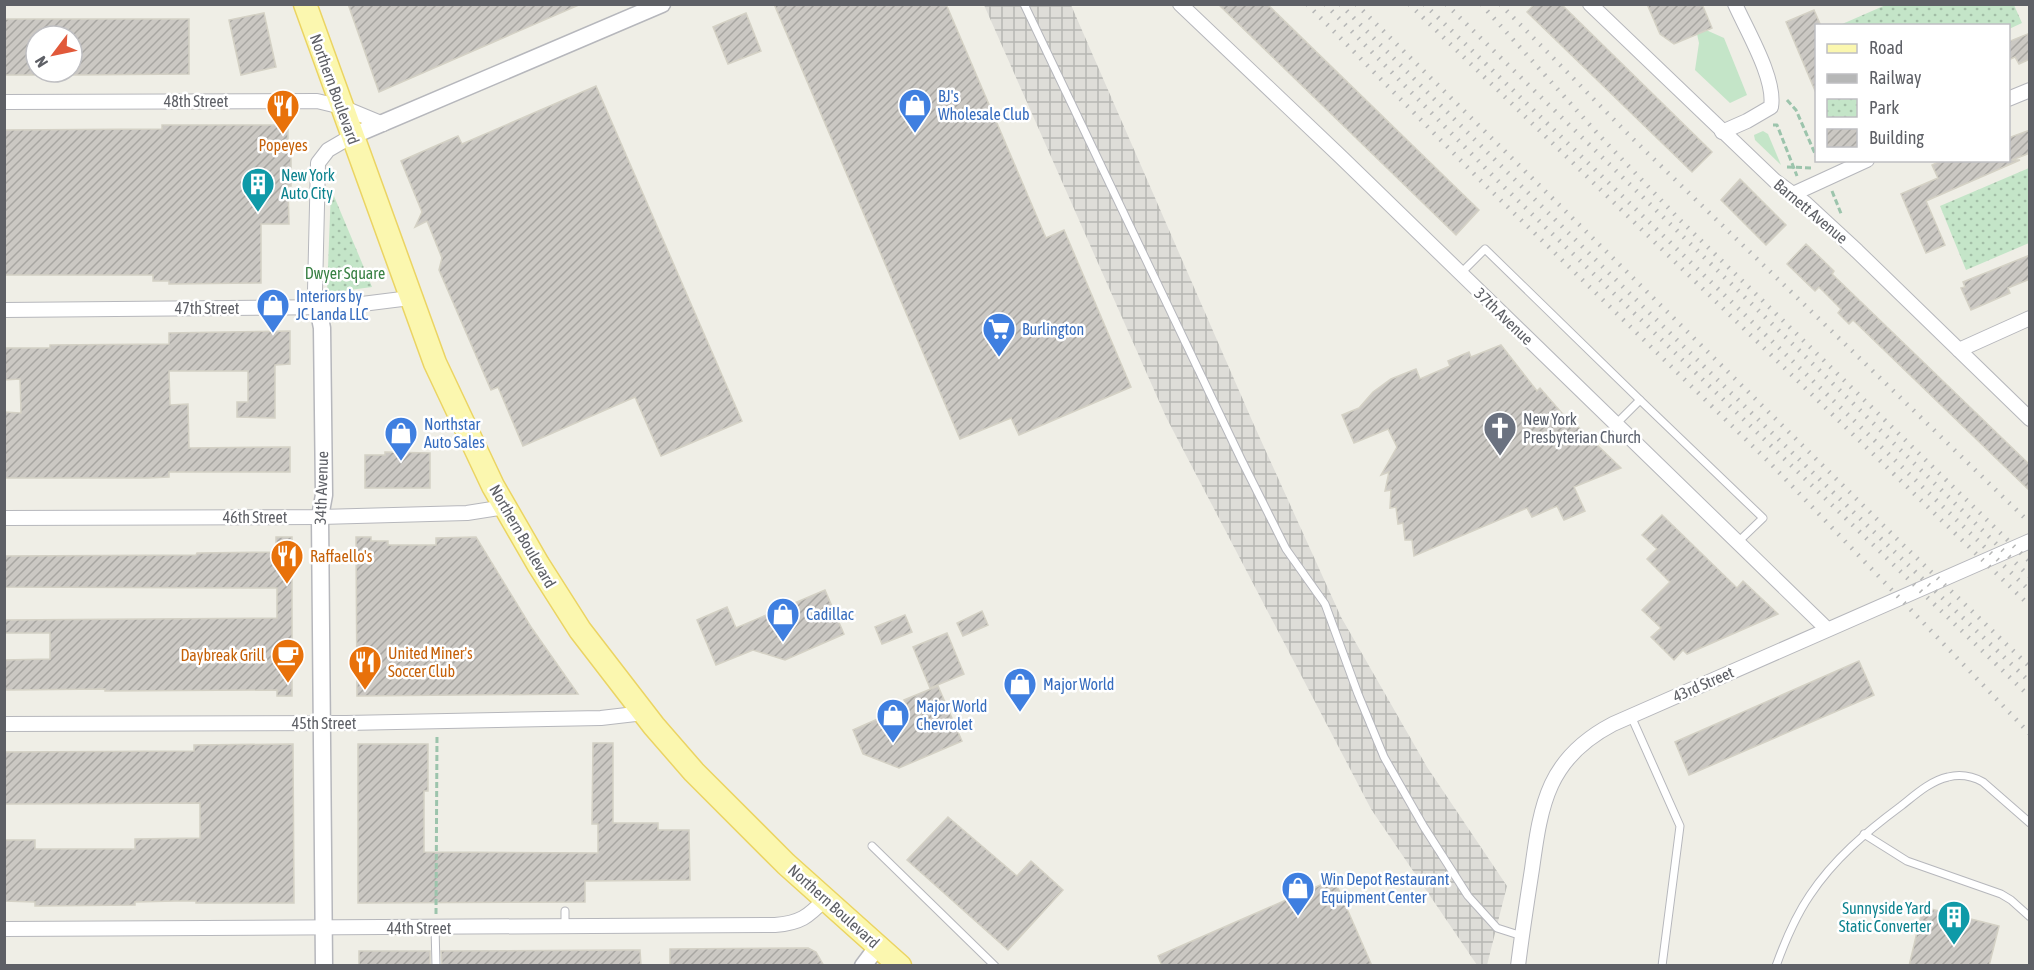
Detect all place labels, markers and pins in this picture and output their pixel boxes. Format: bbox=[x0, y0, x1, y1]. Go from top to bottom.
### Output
shop icon: BJ's Wholesale Club bbox=[897, 87, 933, 134]
place label: BJ's Wholesale Club bbox=[938, 87, 1030, 123]
restaurant icon: Popeyes bbox=[265, 88, 301, 135]
place label: Popeyes bbox=[258, 136, 308, 155]
building icon: New York Auto City bbox=[240, 166, 276, 213]
place label: New York Auto City bbox=[281, 166, 335, 203]
shop icon: Interiors by JC Landa LLC bbox=[255, 287, 291, 334]
place label: Interiors by JC Landa LLC bbox=[296, 287, 368, 323]
supermarket icon: Burlington bbox=[981, 311, 1017, 358]
place label: Burlington bbox=[1022, 320, 1084, 339]
church icon: New York Presbyterian Church bbox=[1482, 410, 1518, 457]
place label: New York Presbyterian Church bbox=[1523, 410, 1641, 447]
shop icon: Northstar Auto Sales bbox=[383, 415, 419, 462]
place label: Northstar Auto Sales bbox=[424, 415, 485, 451]
restaurant icon: Raffaello's bbox=[269, 538, 305, 585]
place label: Raffaello's bbox=[310, 547, 373, 565]
shop icon: Cadillac bbox=[765, 596, 801, 643]
place label: Cadillac bbox=[806, 605, 854, 623]
cafe icon: Daybreak Grill bbox=[270, 637, 306, 684]
restaurant icon: United Miner's Soccer Club bbox=[347, 644, 383, 691]
place label: United Miner's Soccer Club bbox=[388, 644, 473, 680]
place label: Daybreak Grill bbox=[180, 646, 266, 665]
shop icon: Major World bbox=[1002, 666, 1038, 713]
place label: Major World bbox=[1043, 675, 1114, 694]
shop icon: Major World Chevrolet bbox=[875, 697, 911, 744]
place label: Major World Chevrolet bbox=[916, 697, 987, 733]
shop icon: Win Depot Restaurant Equipment Center bbox=[1280, 870, 1316, 917]
place label: Win Depot Restaurant Equipment Center bbox=[1321, 870, 1450, 907]
place label: Sunnyside Yard Static Converter bbox=[1839, 899, 1931, 935]
building icon: Sunnyside Yard Static Converter bbox=[1936, 899, 1972, 946]

